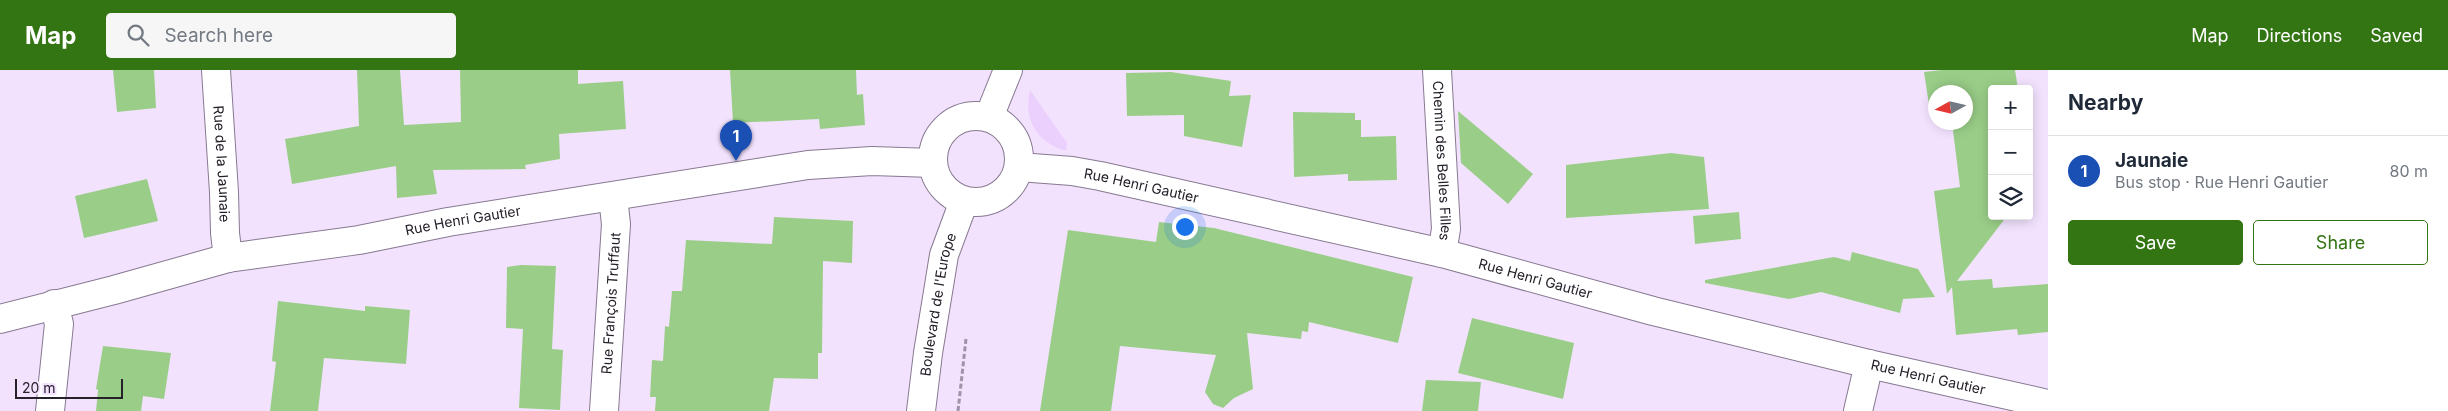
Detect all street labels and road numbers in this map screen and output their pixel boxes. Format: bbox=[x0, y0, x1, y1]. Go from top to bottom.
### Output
street label: Chemin des Belles Filles bbox=[1430, 80, 1455, 242]
street label: Rue de la Jaunaie bbox=[210, 105, 234, 223]
street label: Rue Henri Gautier bbox=[1083, 164, 1200, 206]
street label: Rue Henri Gautier bbox=[403, 202, 522, 238]
street label: Boulevard de l'Europe bbox=[916, 230, 960, 377]
street label: Rue François Truffaut bbox=[597, 231, 623, 375]
street label: Rue Henri Gautier bbox=[1477, 254, 1594, 302]
street label: Rue Henri Gautier bbox=[1869, 356, 1987, 398]

